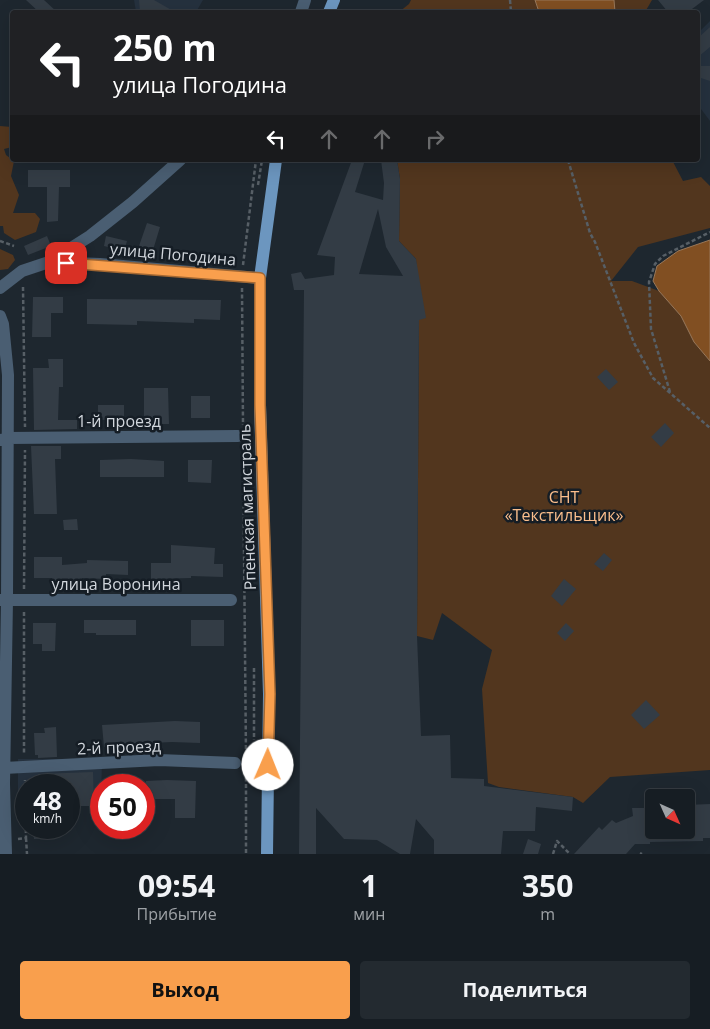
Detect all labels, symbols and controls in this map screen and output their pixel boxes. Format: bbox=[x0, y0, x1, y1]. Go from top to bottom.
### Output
text: 250 m bbox=[113, 24, 217, 71]
icon: left bbox=[30, 30, 95, 95]
text: улица Погодина bbox=[113, 69, 287, 99]
icon: left bbox=[262, 125, 290, 153]
icon: ahead bbox=[315, 125, 343, 153]
icon: ahead bbox=[368, 125, 396, 153]
icon: right bbox=[421, 125, 449, 153]
street label: улица Погодина bbox=[109, 238, 237, 270]
pin bbox=[45, 242, 87, 284]
icon: arrive bbox=[52, 249, 80, 277]
street label: 1-й проезд bbox=[77, 410, 161, 432]
street label: Рпенская магистраль bbox=[233, 423, 261, 591]
park label: СНТ «Текстильщик» bbox=[505, 486, 623, 526]
street label: улица Воронина bbox=[51, 573, 181, 595]
street label: 2-й проезд bbox=[77, 735, 161, 759]
position arrow bbox=[241, 738, 293, 790]
speed limit sign: 50 bbox=[90, 774, 155, 839]
text: 48 bbox=[33, 783, 62, 817]
north arrow bbox=[645, 789, 695, 839]
map controls bbox=[645, 789, 695, 839]
text: km/h bbox=[33, 810, 62, 827]
text: 09:54 bbox=[138, 865, 215, 906]
text: 1 bbox=[361, 865, 378, 906]
text: 350 bbox=[522, 865, 573, 906]
text: Прибытие bbox=[137, 903, 217, 925]
text: мин bbox=[353, 903, 385, 925]
text: m bbox=[540, 903, 555, 925]
button: Выход bbox=[20, 961, 350, 1019]
button: Поделиться bbox=[360, 961, 690, 1019]

